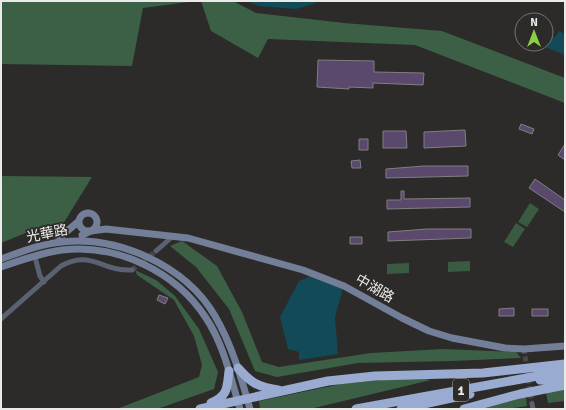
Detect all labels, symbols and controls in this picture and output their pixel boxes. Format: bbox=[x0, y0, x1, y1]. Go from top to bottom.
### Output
north arrow bbox=[514, 12, 554, 52]
text: N bbox=[530, 16, 538, 29]
street label: 光華路 bbox=[25, 221, 69, 246]
street label: 中湖路 bbox=[352, 271, 397, 306]
road number: 1 bbox=[453, 379, 469, 401]

